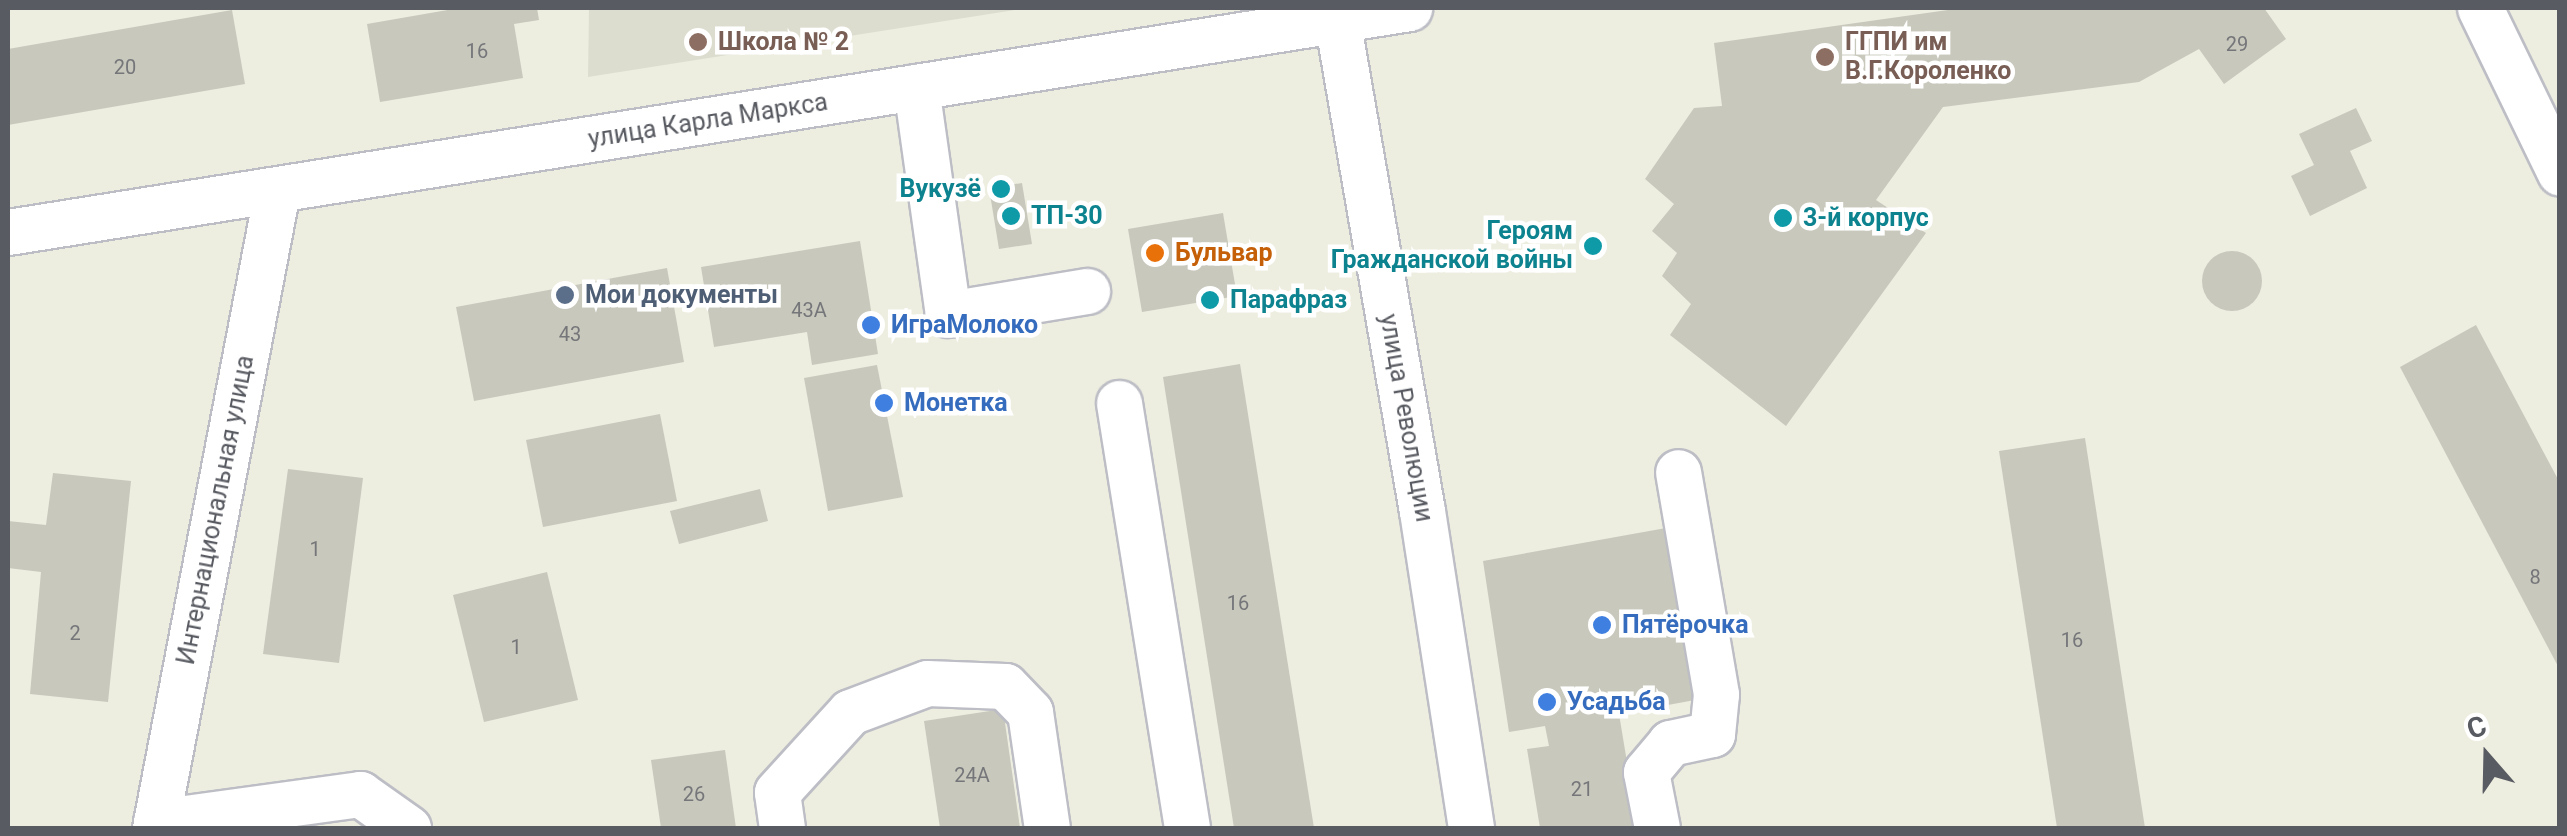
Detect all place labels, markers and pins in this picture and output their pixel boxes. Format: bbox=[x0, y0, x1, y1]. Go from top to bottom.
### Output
place label: Школа № 2 bbox=[718, 27, 849, 57]
place label: ГГПИ им В.Г.Короленко bbox=[1845, 28, 2011, 87]
marker: Школа № 2 bbox=[687, 31, 709, 53]
marker: ГГПИ им В.Г.Короленко bbox=[1814, 46, 1836, 68]
place label: Вукузё bbox=[899, 174, 981, 204]
marker: Вукузё bbox=[990, 178, 1012, 200]
place label: ТП-30 bbox=[1031, 201, 1103, 231]
place label: 3-й корпус bbox=[1803, 203, 1929, 233]
marker: ТП-30 bbox=[1000, 205, 1022, 227]
marker: 3-й корпус bbox=[1772, 207, 1794, 229]
place label: Героям Гражданской войны bbox=[1331, 217, 1573, 276]
marker: Героям Гражданской войны bbox=[1582, 235, 1604, 257]
place label: Бульвар bbox=[1175, 238, 1272, 268]
marker: Бульвар bbox=[1144, 242, 1166, 264]
place label: Мои документы bbox=[585, 280, 778, 310]
marker: Мои документы bbox=[554, 284, 576, 306]
place label: Парафраз bbox=[1230, 285, 1347, 315]
marker: Парафраз bbox=[1199, 289, 1221, 311]
place label: ИграМолоко bbox=[891, 310, 1038, 340]
marker: ИграМолоко bbox=[860, 314, 882, 336]
place label: Монетка bbox=[904, 388, 1008, 418]
marker: Монетка bbox=[873, 392, 895, 414]
place label: Пятёрочка bbox=[1622, 610, 1749, 640]
marker: Пятёрочка bbox=[1591, 614, 1613, 636]
place label: Усадьба bbox=[1567, 687, 1666, 717]
marker: Усадьба bbox=[1536, 691, 1558, 713]

